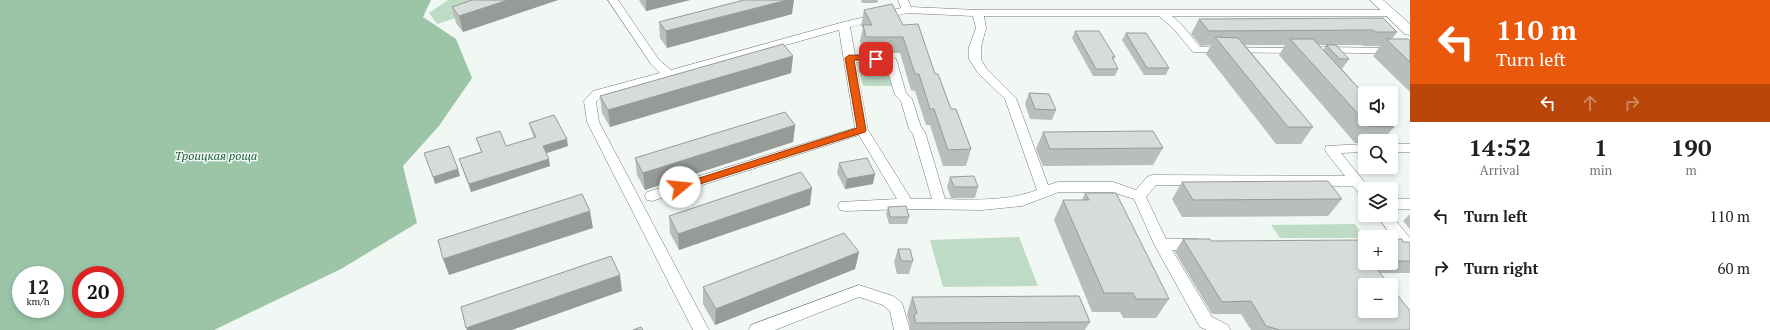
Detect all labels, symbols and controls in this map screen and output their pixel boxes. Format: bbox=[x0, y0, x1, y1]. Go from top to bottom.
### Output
text: 110 m bbox=[1496, 11, 1577, 48]
icon: left bbox=[1430, 16, 1482, 68]
pin bbox=[859, 42, 893, 76]
text: Turn left bbox=[1496, 47, 1566, 71]
icon: arrive bbox=[865, 48, 887, 70]
map controls bbox=[1358, 86, 1398, 318]
button: sound bbox=[1358, 86, 1398, 126]
icon: left bbox=[1537, 92, 1559, 114]
icon: ahead bbox=[1579, 92, 1601, 114]
icon: right bbox=[1621, 92, 1643, 114]
text: 14:52 bbox=[1468, 131, 1531, 163]
text: 1 bbox=[1594, 131, 1608, 163]
text: 190 bbox=[1671, 131, 1711, 163]
button: search bbox=[1358, 134, 1398, 174]
park label: Троицкая роща bbox=[175, 148, 257, 163]
text: Arrival bbox=[1480, 161, 1520, 179]
text: min bbox=[1589, 161, 1612, 179]
text: m bbox=[1686, 161, 1697, 179]
position arrow bbox=[659, 166, 701, 208]
button: layers bbox=[1358, 182, 1398, 222]
icon: left bbox=[1430, 205, 1452, 227]
text: Turn left bbox=[1464, 206, 1528, 226]
text: 110 m bbox=[1709, 206, 1750, 226]
button: + bbox=[1358, 230, 1398, 270]
icon: right bbox=[1430, 257, 1452, 279]
text: Turn right bbox=[1464, 258, 1539, 278]
text: 60 m bbox=[1717, 258, 1750, 278]
speed limit sign: 20 bbox=[72, 266, 124, 318]
text: 12 bbox=[27, 273, 49, 300]
button: − bbox=[1358, 278, 1398, 318]
text: km/h bbox=[26, 295, 50, 308]

